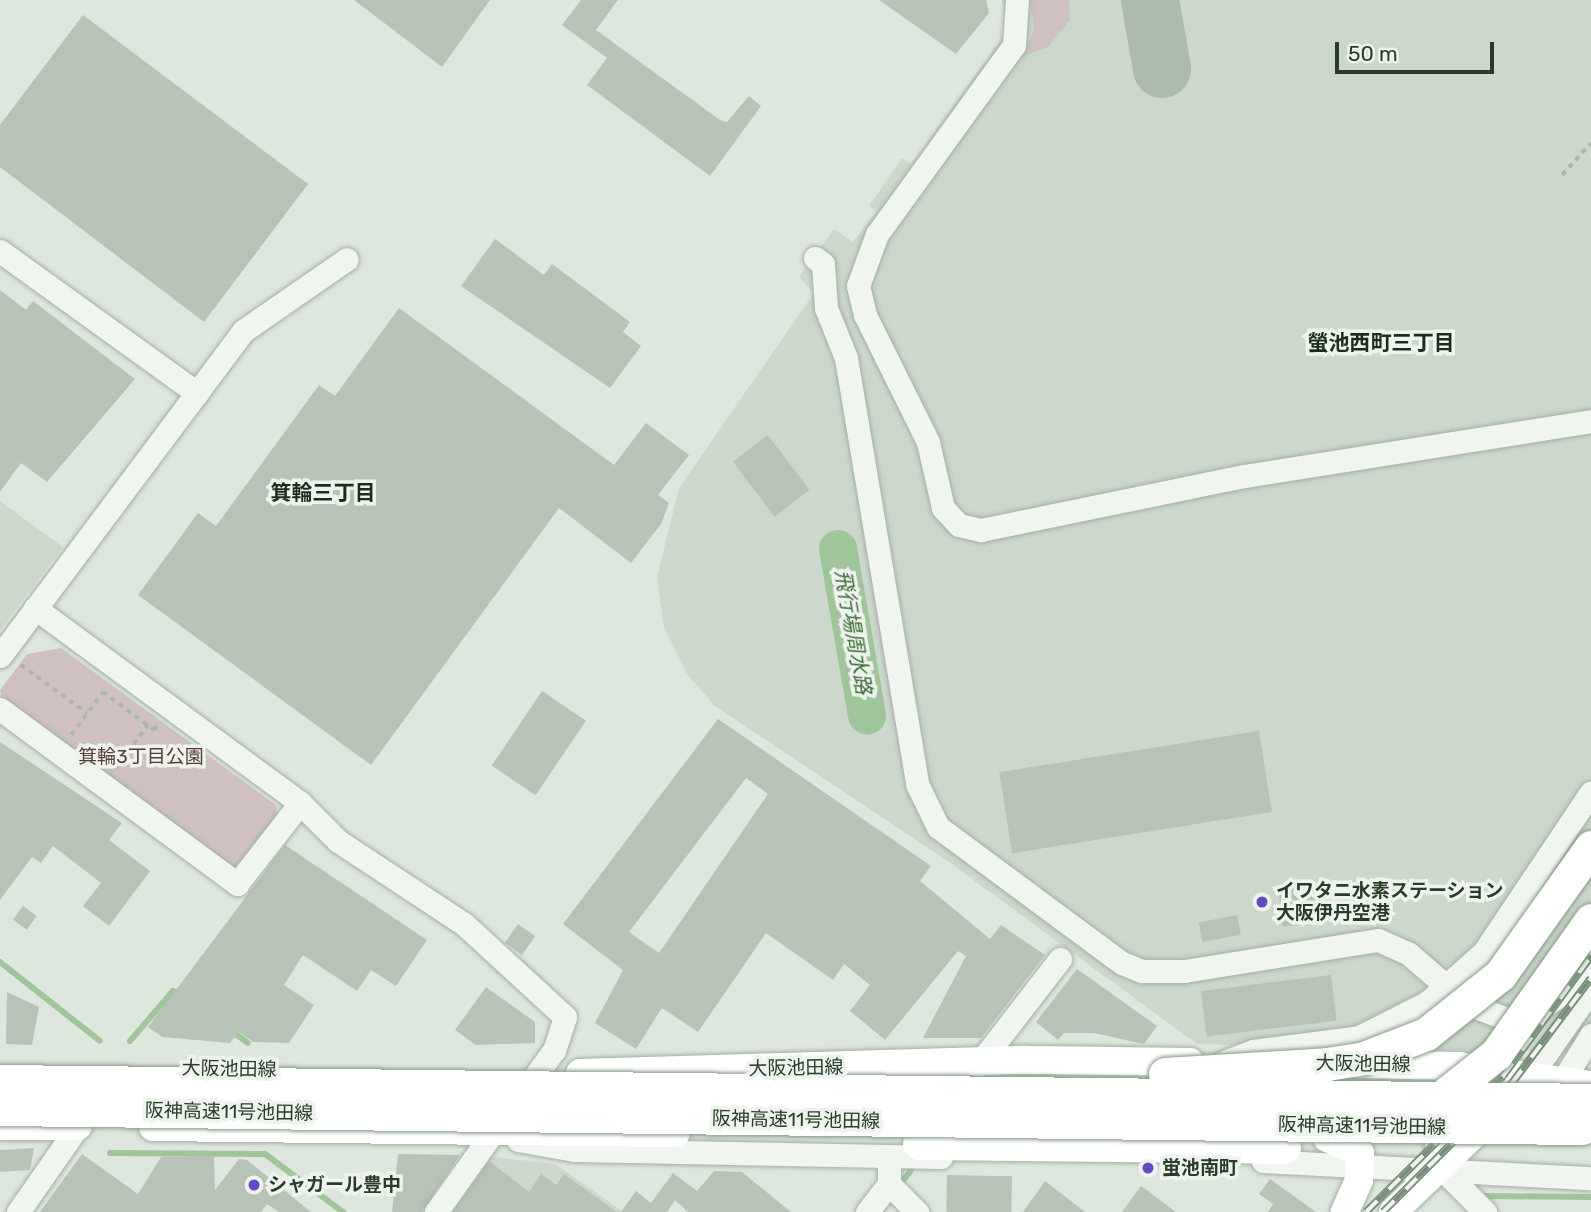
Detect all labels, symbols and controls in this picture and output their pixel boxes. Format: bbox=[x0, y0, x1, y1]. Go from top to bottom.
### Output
scale bar bbox=[1339, 28, 1498, 72]
text: 50 m bbox=[1348, 41, 1398, 66]
district label: 螢池西町三丁目 bbox=[1308, 330, 1454, 356]
district label: 箕輪三丁目 bbox=[271, 480, 375, 506]
water label: 飛行場周水路 bbox=[830, 568, 876, 696]
park label: 箕輪3丁目公園 bbox=[78, 746, 204, 768]
place label: イワタニ水素ステーション 大阪伊丹空港 bbox=[1276, 880, 1504, 924]
marker: イワタニ水素ステーション 大阪伊丹空港 bbox=[1254, 894, 1270, 910]
street label: 大阪池田線 bbox=[1315, 1052, 1411, 1076]
street label: 大阪池田線 bbox=[748, 1056, 844, 1080]
street label: 大阪池田線 bbox=[181, 1057, 277, 1081]
street label: 阪神高速11号池田線 bbox=[145, 1099, 313, 1125]
street label: 阪神高速11号池田線 bbox=[712, 1107, 880, 1133]
street label: 阪神高速11号池田線 bbox=[1278, 1113, 1446, 1139]
place label: 蛍池南町 bbox=[1162, 1157, 1238, 1179]
marker: 蛍池南町 bbox=[1140, 1160, 1156, 1176]
place label: シャガール豊中 bbox=[268, 1174, 401, 1196]
marker: シャガール豊中 bbox=[246, 1177, 262, 1193]

